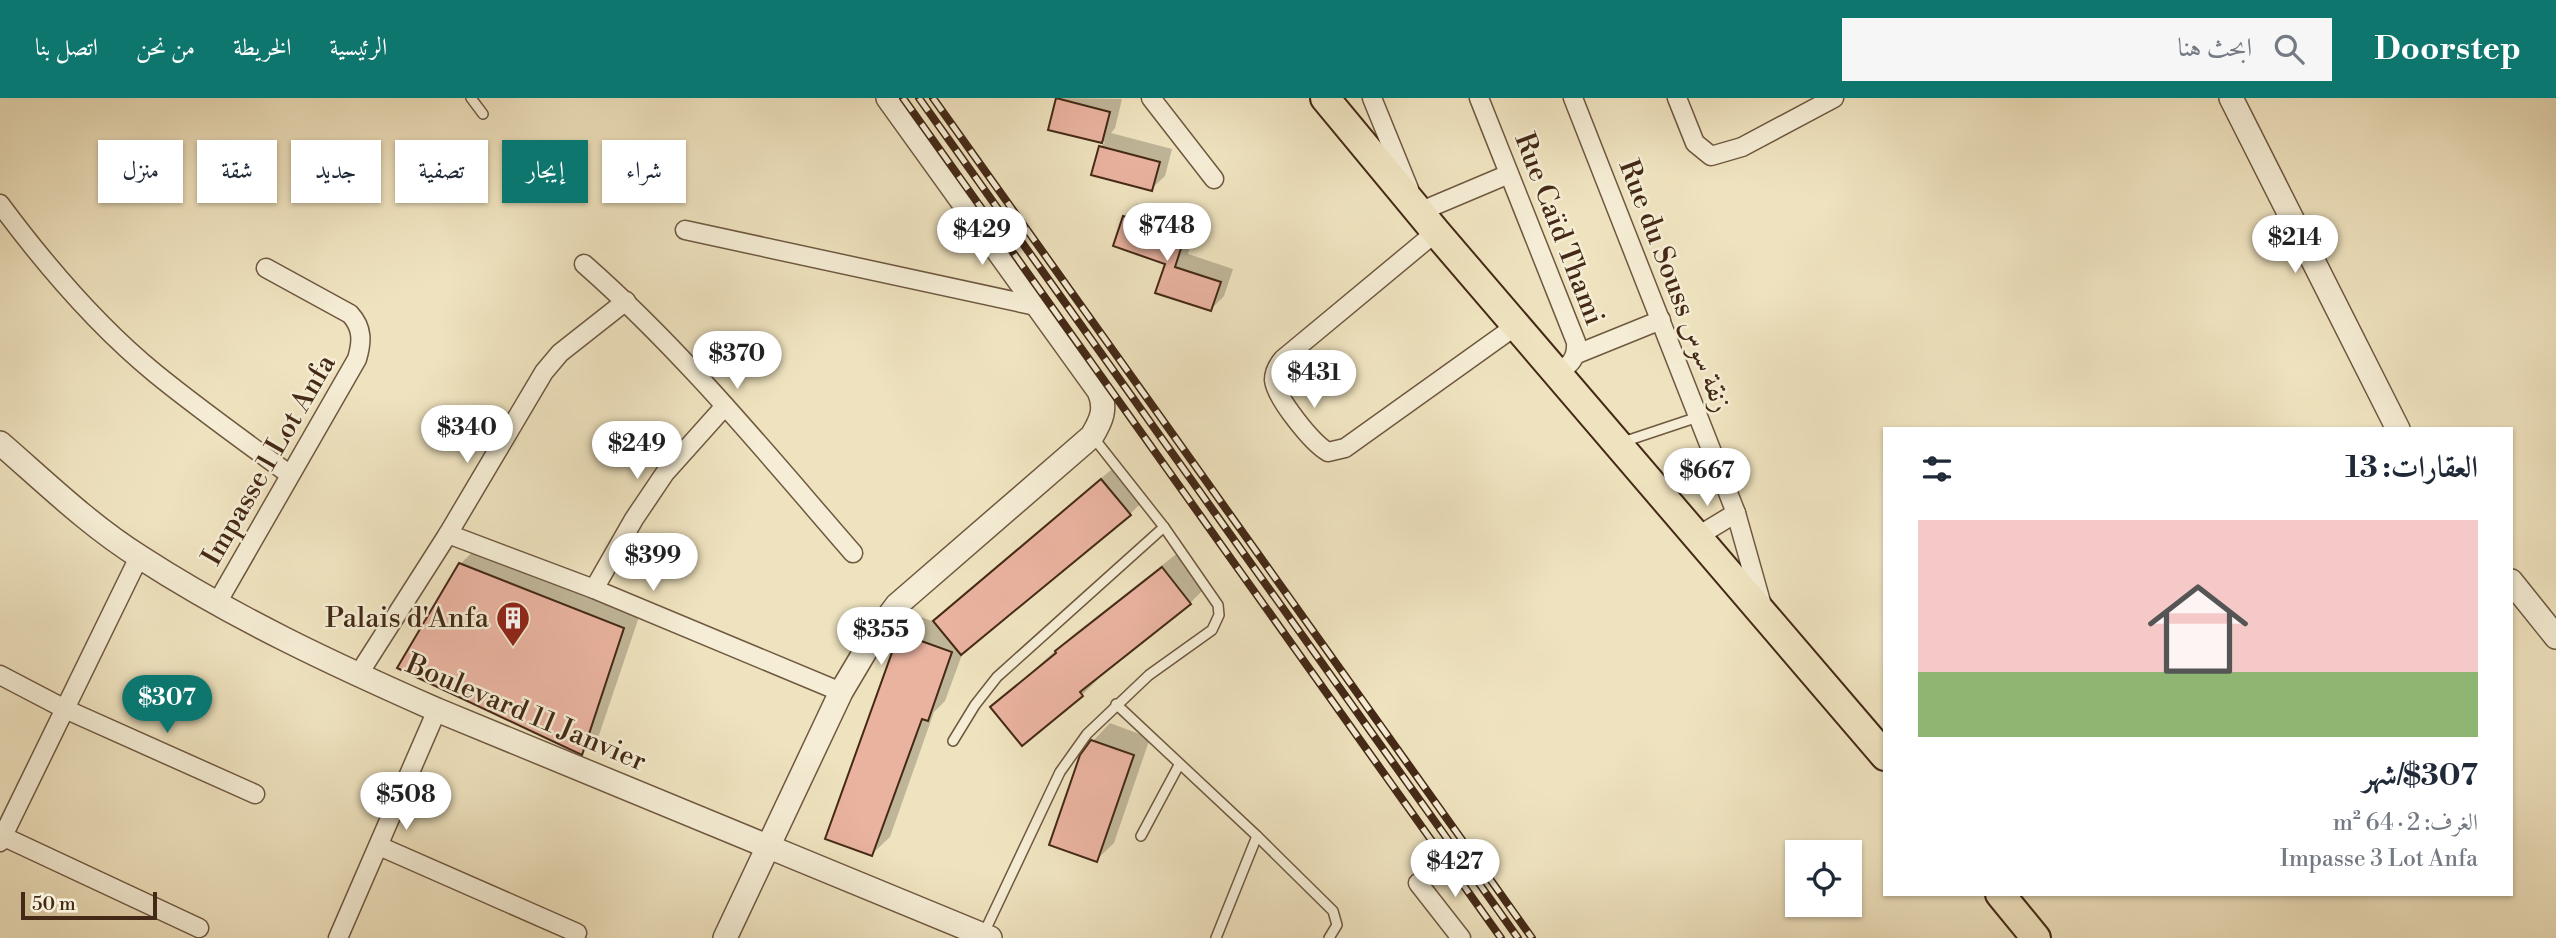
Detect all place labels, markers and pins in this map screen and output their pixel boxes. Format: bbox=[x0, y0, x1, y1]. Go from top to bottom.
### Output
pin: $748 bbox=[1126, 204, 1208, 263]
pin: $429 bbox=[941, 208, 1023, 267]
pin: $214 bbox=[2254, 216, 2336, 275]
pin: $370 bbox=[696, 331, 778, 391]
pin: $431 bbox=[1273, 350, 1355, 410]
pin: $340 bbox=[426, 406, 508, 465]
pin: $249 bbox=[596, 422, 678, 481]
pin: $667 bbox=[1666, 448, 1748, 508]
pin: $399 bbox=[612, 533, 694, 593]
building icon: Palais d'Anfa bbox=[494, 599, 532, 648]
place label: Palais d'Anfa bbox=[325, 601, 490, 636]
pin: $355 bbox=[840, 608, 922, 667]
pin: $307 bbox=[126, 676, 208, 735]
pin: $508 bbox=[365, 772, 447, 832]
pin: $427 bbox=[1414, 840, 1496, 899]

